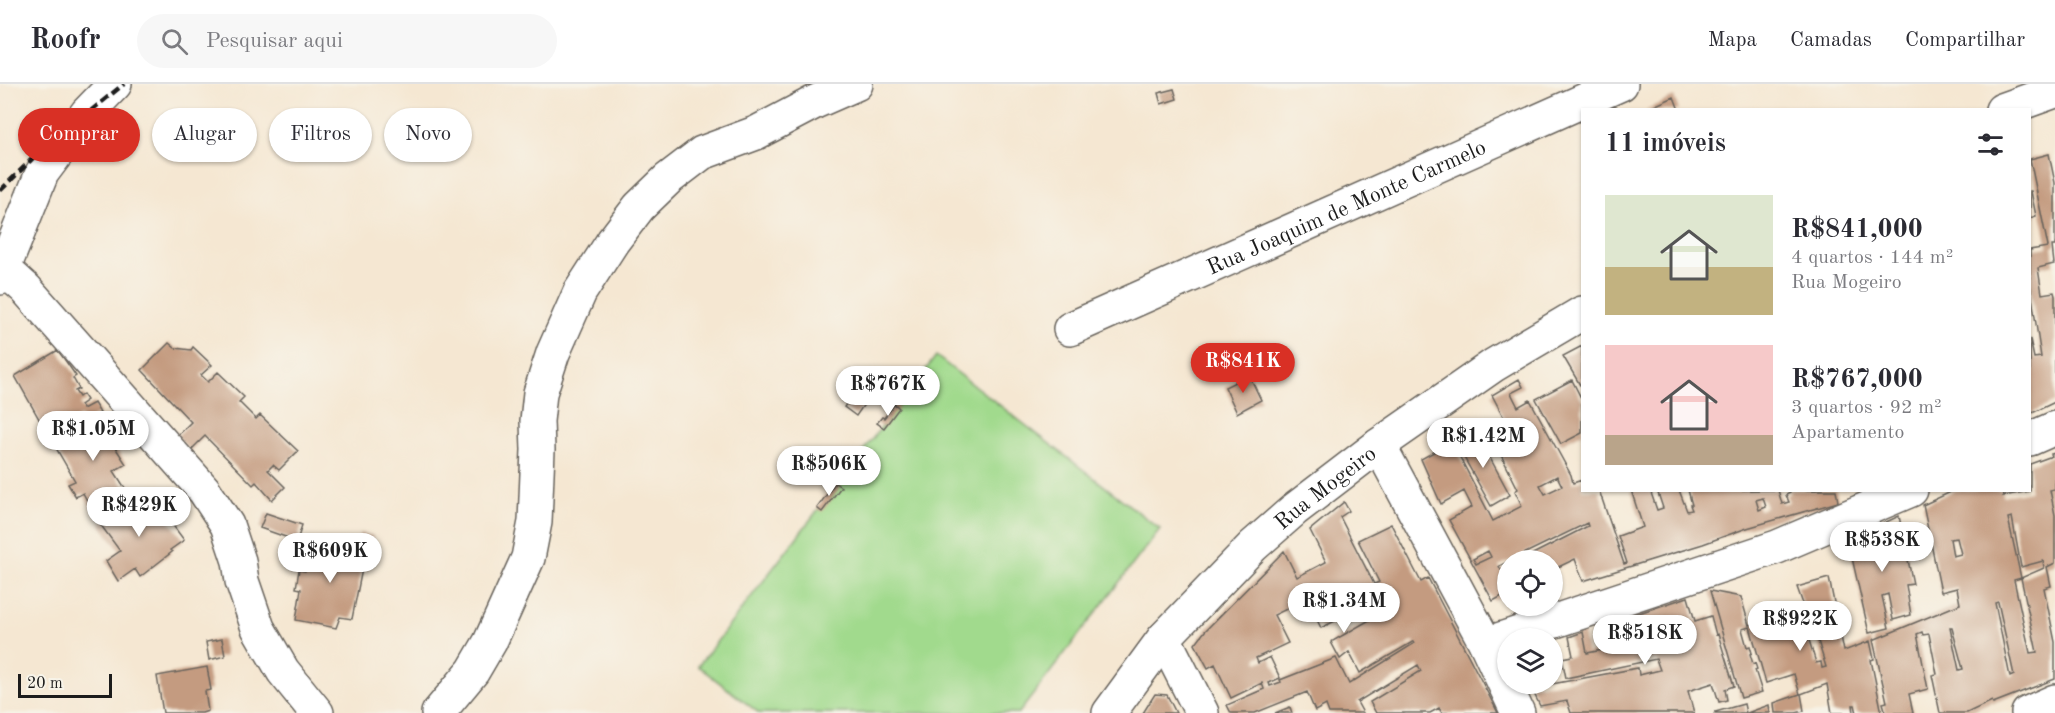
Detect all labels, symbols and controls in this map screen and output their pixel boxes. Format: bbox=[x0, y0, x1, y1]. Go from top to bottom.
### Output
search box bbox=[137, 14, 557, 68]
icon: search bbox=[158, 25, 191, 58]
text: Roofr bbox=[30, 27, 101, 55]
text: Pesquisar aqui bbox=[206, 30, 343, 52]
text: Mapa bbox=[1708, 30, 1757, 51]
text: Camadas bbox=[1790, 30, 1872, 51]
text: Compartilhar bbox=[1905, 30, 2025, 51]
chip: Comprar bbox=[18, 108, 140, 162]
chip: Alugar bbox=[152, 108, 257, 162]
chip: Filtros bbox=[269, 108, 372, 162]
chip: Novo bbox=[384, 108, 472, 162]
icon: filters bbox=[1974, 128, 2007, 161]
text: 11 imóveis bbox=[1605, 131, 1726, 157]
street label: Rua Joaquim de Monte Carmelo bbox=[1204, 137, 1490, 280]
text: R$841,000 bbox=[1791, 217, 1923, 243]
icon: home bbox=[1653, 219, 1725, 291]
text: 4 quartos · 144 m² bbox=[1791, 248, 1953, 268]
text: Rua Mogeiro bbox=[1791, 273, 1902, 293]
pin: R$841K bbox=[1194, 343, 1292, 394]
text: R$841K bbox=[1205, 352, 1281, 372]
pin: R$767K bbox=[839, 366, 937, 417]
text: R$767,000 bbox=[1791, 367, 1923, 393]
icon: home bbox=[1653, 369, 1725, 441]
text: R$767K bbox=[850, 375, 926, 395]
text: 3 quartos · 92 m² bbox=[1791, 398, 1942, 418]
pin: R$1.05M bbox=[38, 411, 148, 462]
pin: R$1.42M bbox=[1428, 418, 1538, 469]
text: R$1.05M bbox=[51, 420, 135, 440]
text: Apartamento bbox=[1791, 423, 1904, 443]
text: R$1.42M bbox=[1441, 427, 1525, 447]
street label: Rua Mogeiro bbox=[1271, 443, 1381, 535]
pin: R$506K bbox=[780, 446, 878, 497]
text: R$506K bbox=[791, 455, 867, 475]
pin: R$429K bbox=[90, 487, 188, 538]
text: R$429K bbox=[101, 496, 177, 516]
pin: R$538K bbox=[1833, 522, 1931, 573]
text: R$538K bbox=[1844, 531, 1920, 551]
pin: R$609K bbox=[281, 533, 379, 584]
text: R$609K bbox=[292, 542, 368, 562]
map controls bbox=[1497, 550, 1563, 694]
button: locate bbox=[1497, 550, 1563, 616]
pin: R$1.34M bbox=[1289, 583, 1399, 634]
text: R$1.34M bbox=[1302, 592, 1386, 612]
pin: R$922K bbox=[1751, 601, 1849, 652]
text: R$922K bbox=[1762, 610, 1838, 630]
pin: R$518K bbox=[1596, 615, 1694, 666]
text: R$518K bbox=[1607, 624, 1683, 644]
button: layers bbox=[1497, 628, 1563, 694]
scale bar bbox=[18, 671, 112, 698]
text: 20 m bbox=[27, 676, 63, 692]

